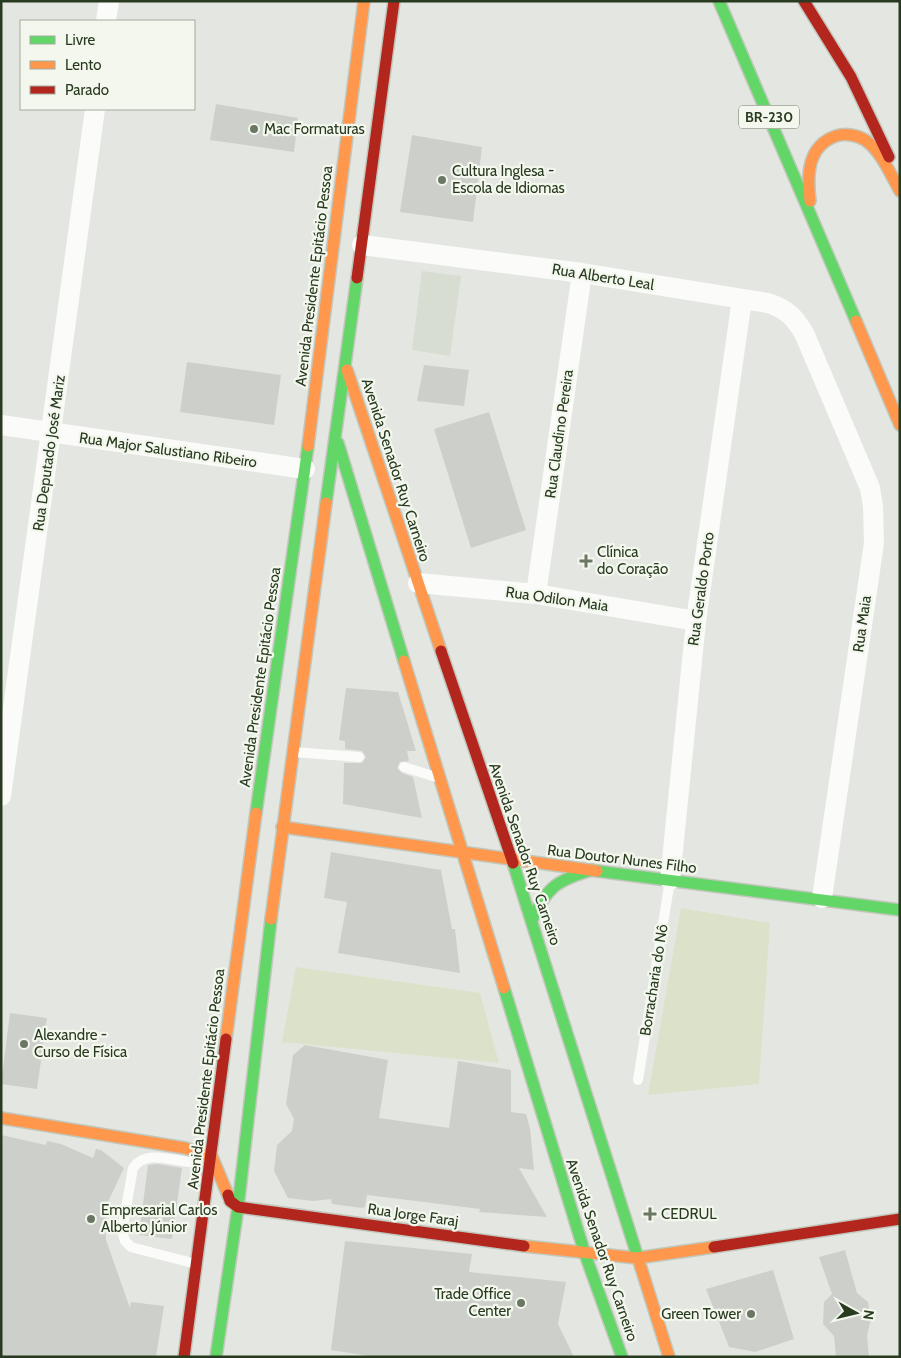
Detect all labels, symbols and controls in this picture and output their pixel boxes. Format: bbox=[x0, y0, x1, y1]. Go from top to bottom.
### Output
legend bbox=[20, 20, 195, 110]
text: Livre bbox=[65, 31, 96, 49]
text: Lento bbox=[65, 56, 102, 74]
text: Parado bbox=[65, 81, 109, 99]
road number: BR-230 bbox=[739, 105, 799, 128]
place label: Mac Formaturas bbox=[264, 120, 365, 138]
marker: Mac Formaturas bbox=[248, 123, 260, 135]
place label: Cultura Inglesa - Escola de Idiomas bbox=[452, 162, 565, 197]
street label: Avenida Presidente Epitácio Pessoa bbox=[292, 164, 337, 387]
marker: Cultura Inglesa - Escola de Idiomas bbox=[436, 174, 448, 186]
street label: Rua Alberto Leal bbox=[551, 260, 656, 294]
street label: Rua Claudino Pereira bbox=[541, 368, 577, 500]
street label: Rua Deputado José Mariz bbox=[29, 374, 69, 532]
street label: Avenida Senador Ruy Carneiro bbox=[358, 376, 434, 564]
street label: Rua Major Salustiano Ribeiro bbox=[78, 429, 258, 471]
street label: Rua Geraldo Porto bbox=[684, 531, 718, 647]
place label: Clínica do Coração bbox=[597, 543, 668, 578]
marker: Clínica do Coração bbox=[579, 554, 593, 568]
street label: Avenida Presidente Epitácio Pessoa bbox=[236, 565, 284, 788]
street label: Rua Odilon Maia bbox=[505, 583, 610, 615]
street label: Rua Maia bbox=[849, 594, 875, 653]
street label: Avenida Senador Ruy Carneiro bbox=[485, 760, 565, 948]
street label: Rua Doutor Nunes Filho bbox=[546, 841, 698, 877]
street label: Borracharia do Nô bbox=[636, 923, 672, 1037]
street label: Avenida Presidente Epitácio Pessoa bbox=[184, 967, 229, 1190]
place label: Alexandre - Curso de Física bbox=[34, 1026, 128, 1061]
marker: Alexandre - Curso de Física bbox=[18, 1038, 30, 1050]
street label: Avenida Senador Ruy Carneiro bbox=[562, 1156, 642, 1344]
street label: Rua Jorge Faraj bbox=[366, 1200, 460, 1230]
place label: Empresarial Carlos Alberto Júnior bbox=[101, 1201, 217, 1236]
place label: CEDRUL bbox=[661, 1205, 717, 1223]
marker: CEDRUL bbox=[643, 1207, 657, 1221]
marker: Empresarial Carlos Alberto Júnior bbox=[85, 1213, 97, 1225]
place label: Trade Office Center bbox=[434, 1285, 511, 1320]
north arrow bbox=[831, 1288, 881, 1338]
marker: Trade Office Center bbox=[515, 1297, 527, 1309]
place label: Green Tower bbox=[661, 1305, 741, 1323]
marker: Green Tower bbox=[745, 1308, 757, 1320]
text: N bbox=[859, 1309, 878, 1321]

